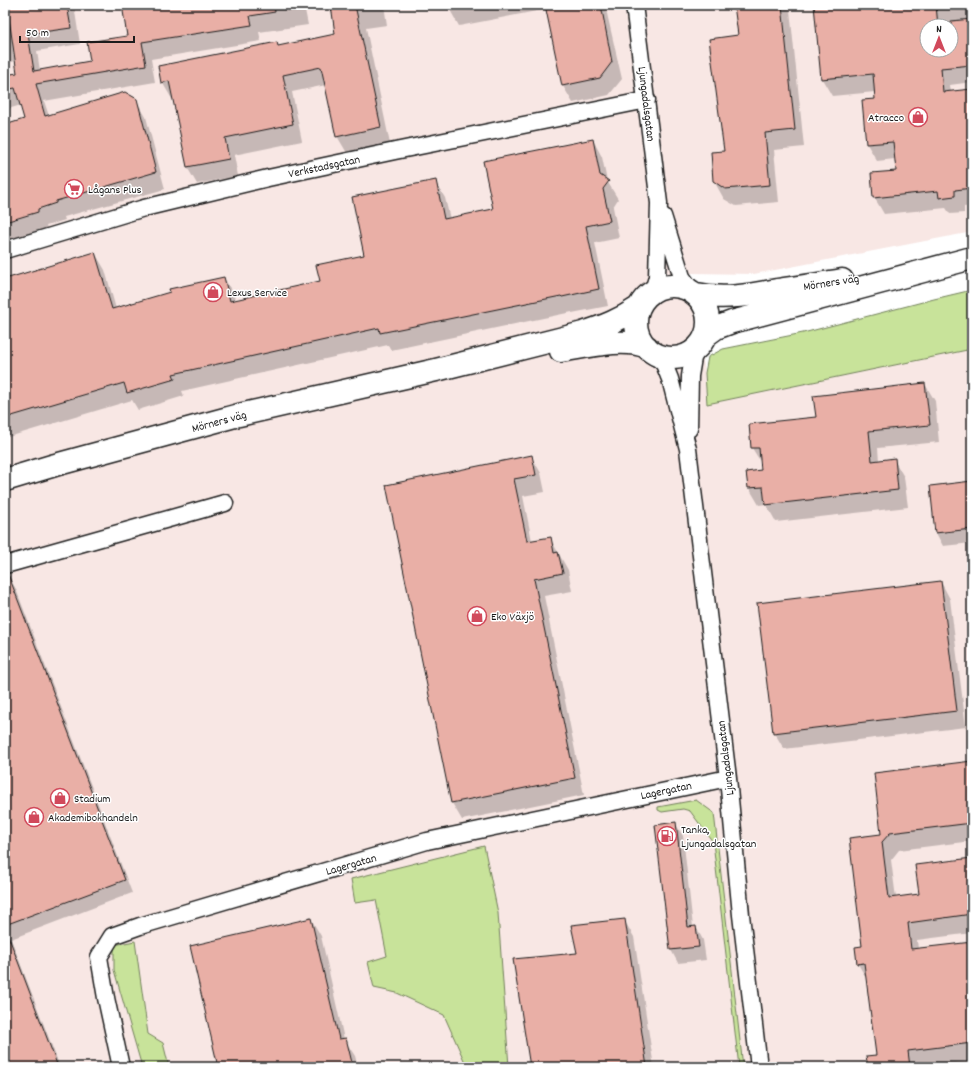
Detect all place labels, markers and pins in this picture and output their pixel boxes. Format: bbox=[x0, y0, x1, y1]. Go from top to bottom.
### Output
shop icon: Atracco bbox=[907, 106, 929, 128]
place label: Atracco bbox=[868, 110, 904, 127]
supermarket icon: Lågans Plus bbox=[63, 178, 85, 200]
place label: Lågans Plus bbox=[88, 182, 142, 199]
shop icon: Lexus Service bbox=[202, 281, 224, 303]
place label: Lexus Service bbox=[227, 285, 287, 302]
shop icon: Eko Växjö bbox=[466, 605, 488, 627]
place label: Eko Växjö bbox=[491, 609, 534, 626]
shop icon: Stadium bbox=[49, 787, 71, 809]
place label: Stadium bbox=[74, 791, 111, 808]
shop icon: Akademibokhandeln bbox=[23, 806, 45, 828]
place label: Akademibokhandeln bbox=[48, 810, 138, 827]
place label: Tanka, Ljungadalsgatan bbox=[681, 822, 757, 853]
fuel station icon: Tanka, Ljungadalsgatan bbox=[656, 825, 678, 847]

